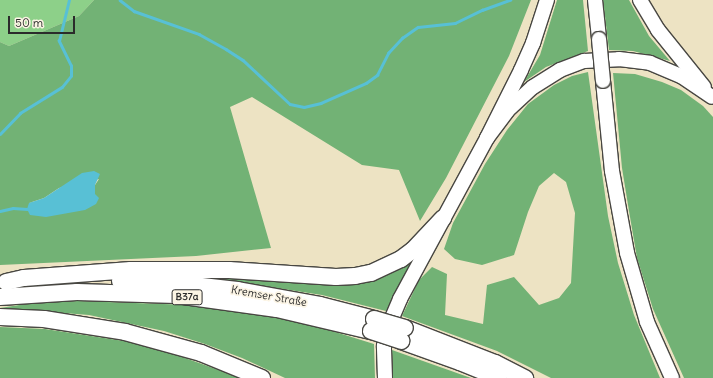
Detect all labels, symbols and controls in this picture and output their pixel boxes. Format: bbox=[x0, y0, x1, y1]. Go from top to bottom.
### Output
scale bar bbox=[10, 8, 77, 34]
text: 50 m bbox=[15, 15, 43, 30]
street label: Kremser Straße bbox=[230, 283, 308, 309]
road number: B37a bbox=[171, 289, 203, 305]

